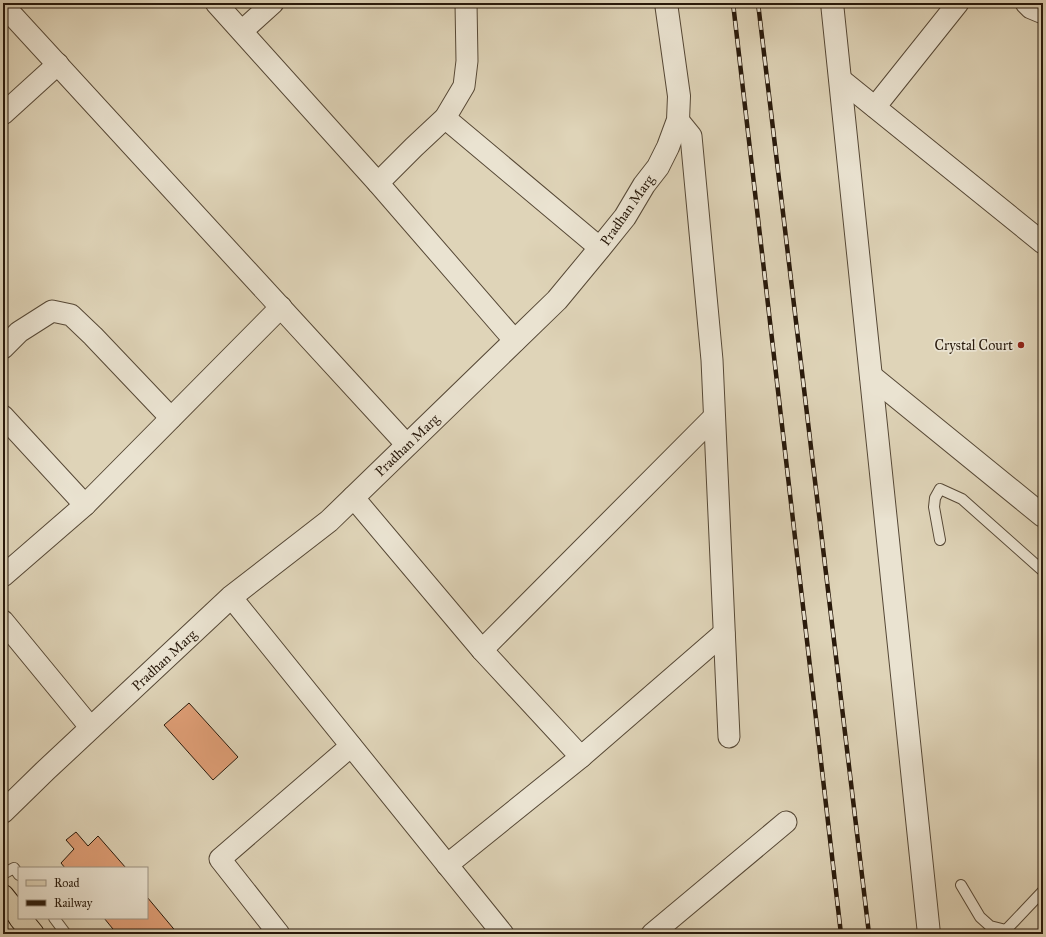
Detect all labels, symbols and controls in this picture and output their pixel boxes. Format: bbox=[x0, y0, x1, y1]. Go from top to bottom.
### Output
street label: Pradhan Marg bbox=[597, 171, 658, 249]
place label: Crystal Court bbox=[934, 337, 1013, 354]
marker: Crystal Court bbox=[1016, 340, 1026, 350]
street label: Pradhan Marg bbox=[372, 410, 443, 480]
street label: Pradhan Marg bbox=[128, 626, 201, 695]
legend bbox=[18, 867, 148, 919]
text: Road bbox=[54, 876, 80, 890]
text: Railway bbox=[54, 896, 93, 910]

